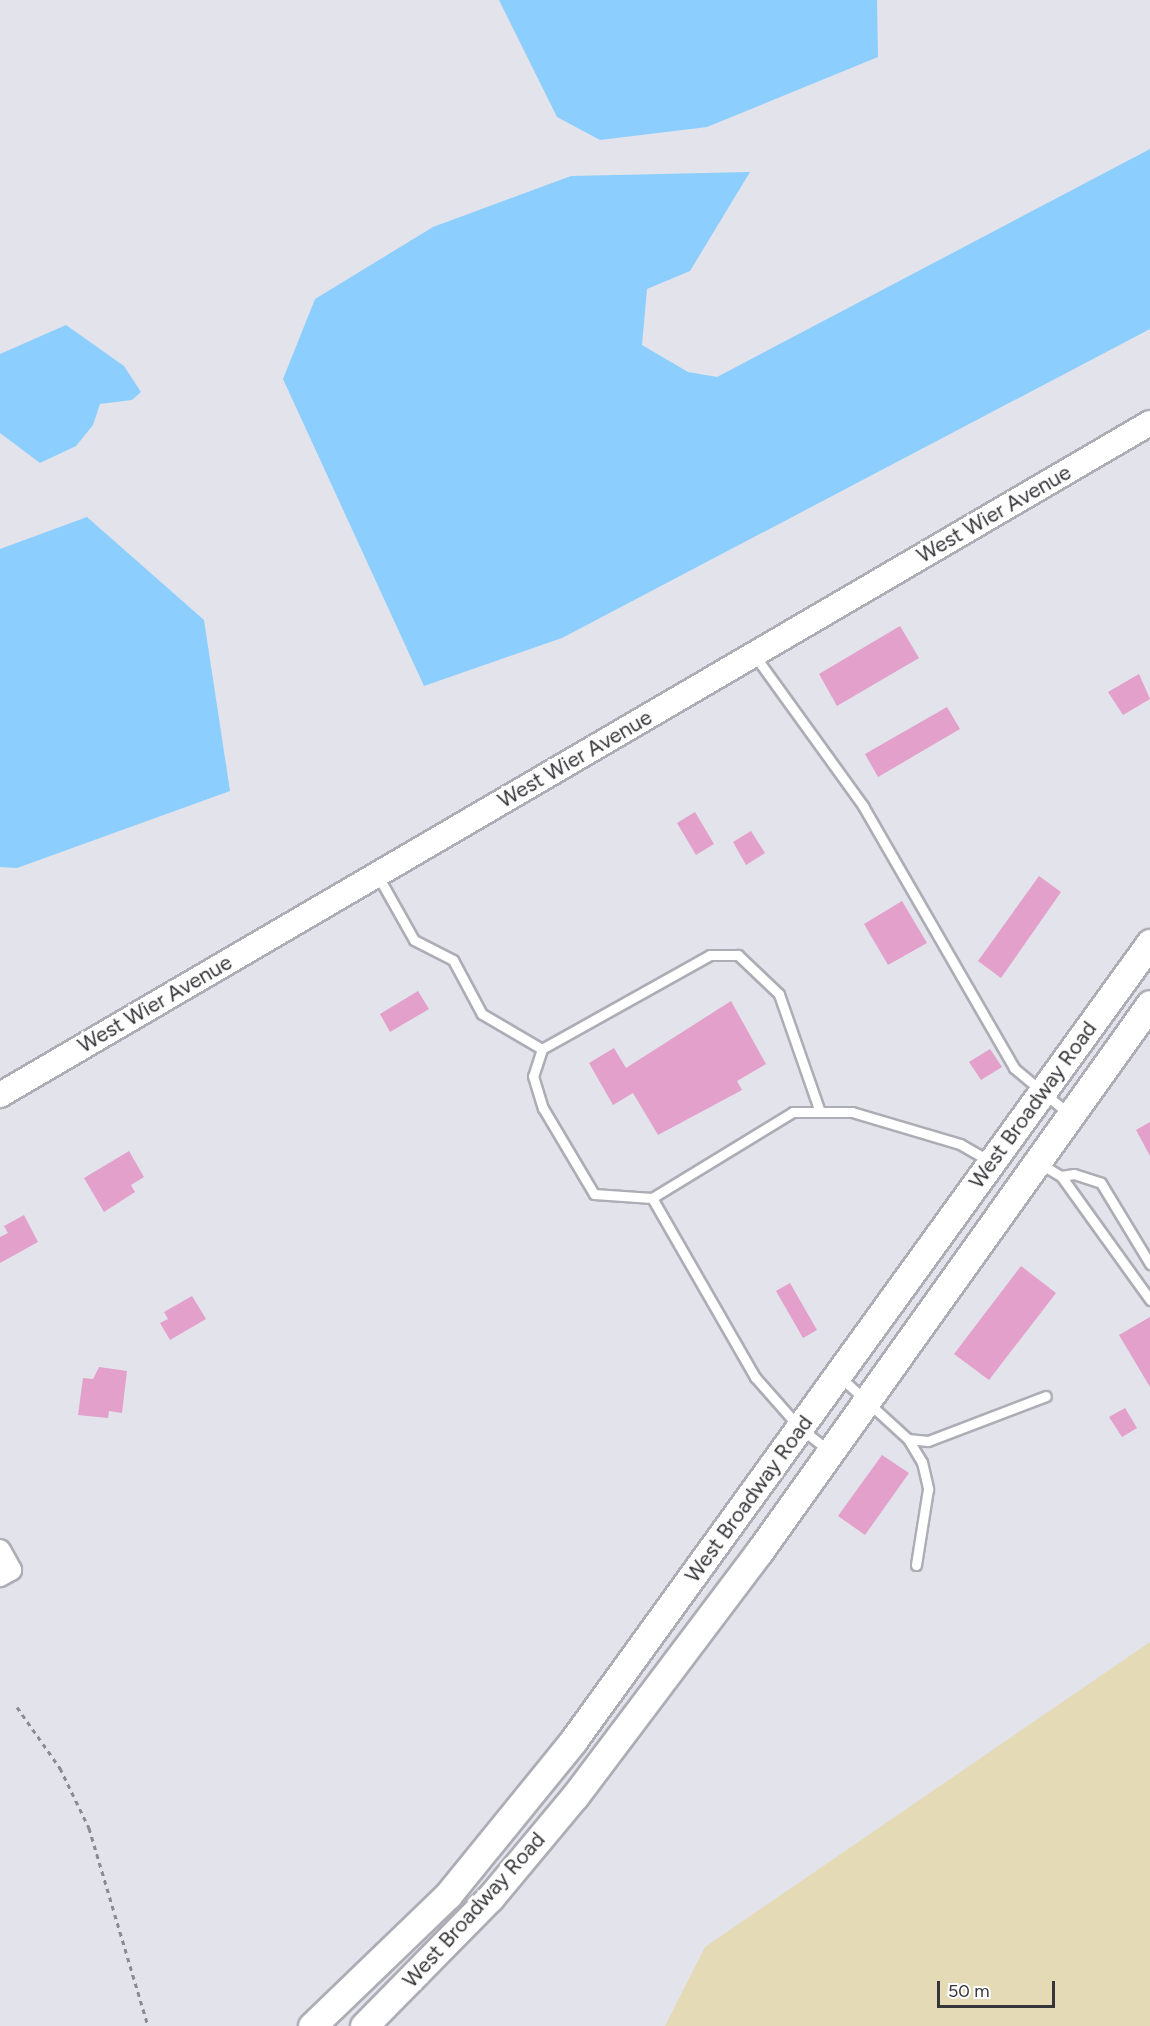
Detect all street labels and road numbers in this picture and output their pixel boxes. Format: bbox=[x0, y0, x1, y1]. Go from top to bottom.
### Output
street label: West Wier Avenue bbox=[913, 460, 1075, 568]
street label: West Wier Avenue bbox=[494, 705, 656, 813]
street label: West Wier Avenue bbox=[74, 950, 236, 1058]
street label: West Broadway Road bbox=[964, 1017, 1102, 1193]
street label: West Broadway Road bbox=[680, 1411, 818, 1587]
street label: West Broadway Road bbox=[398, 1827, 550, 1993]

